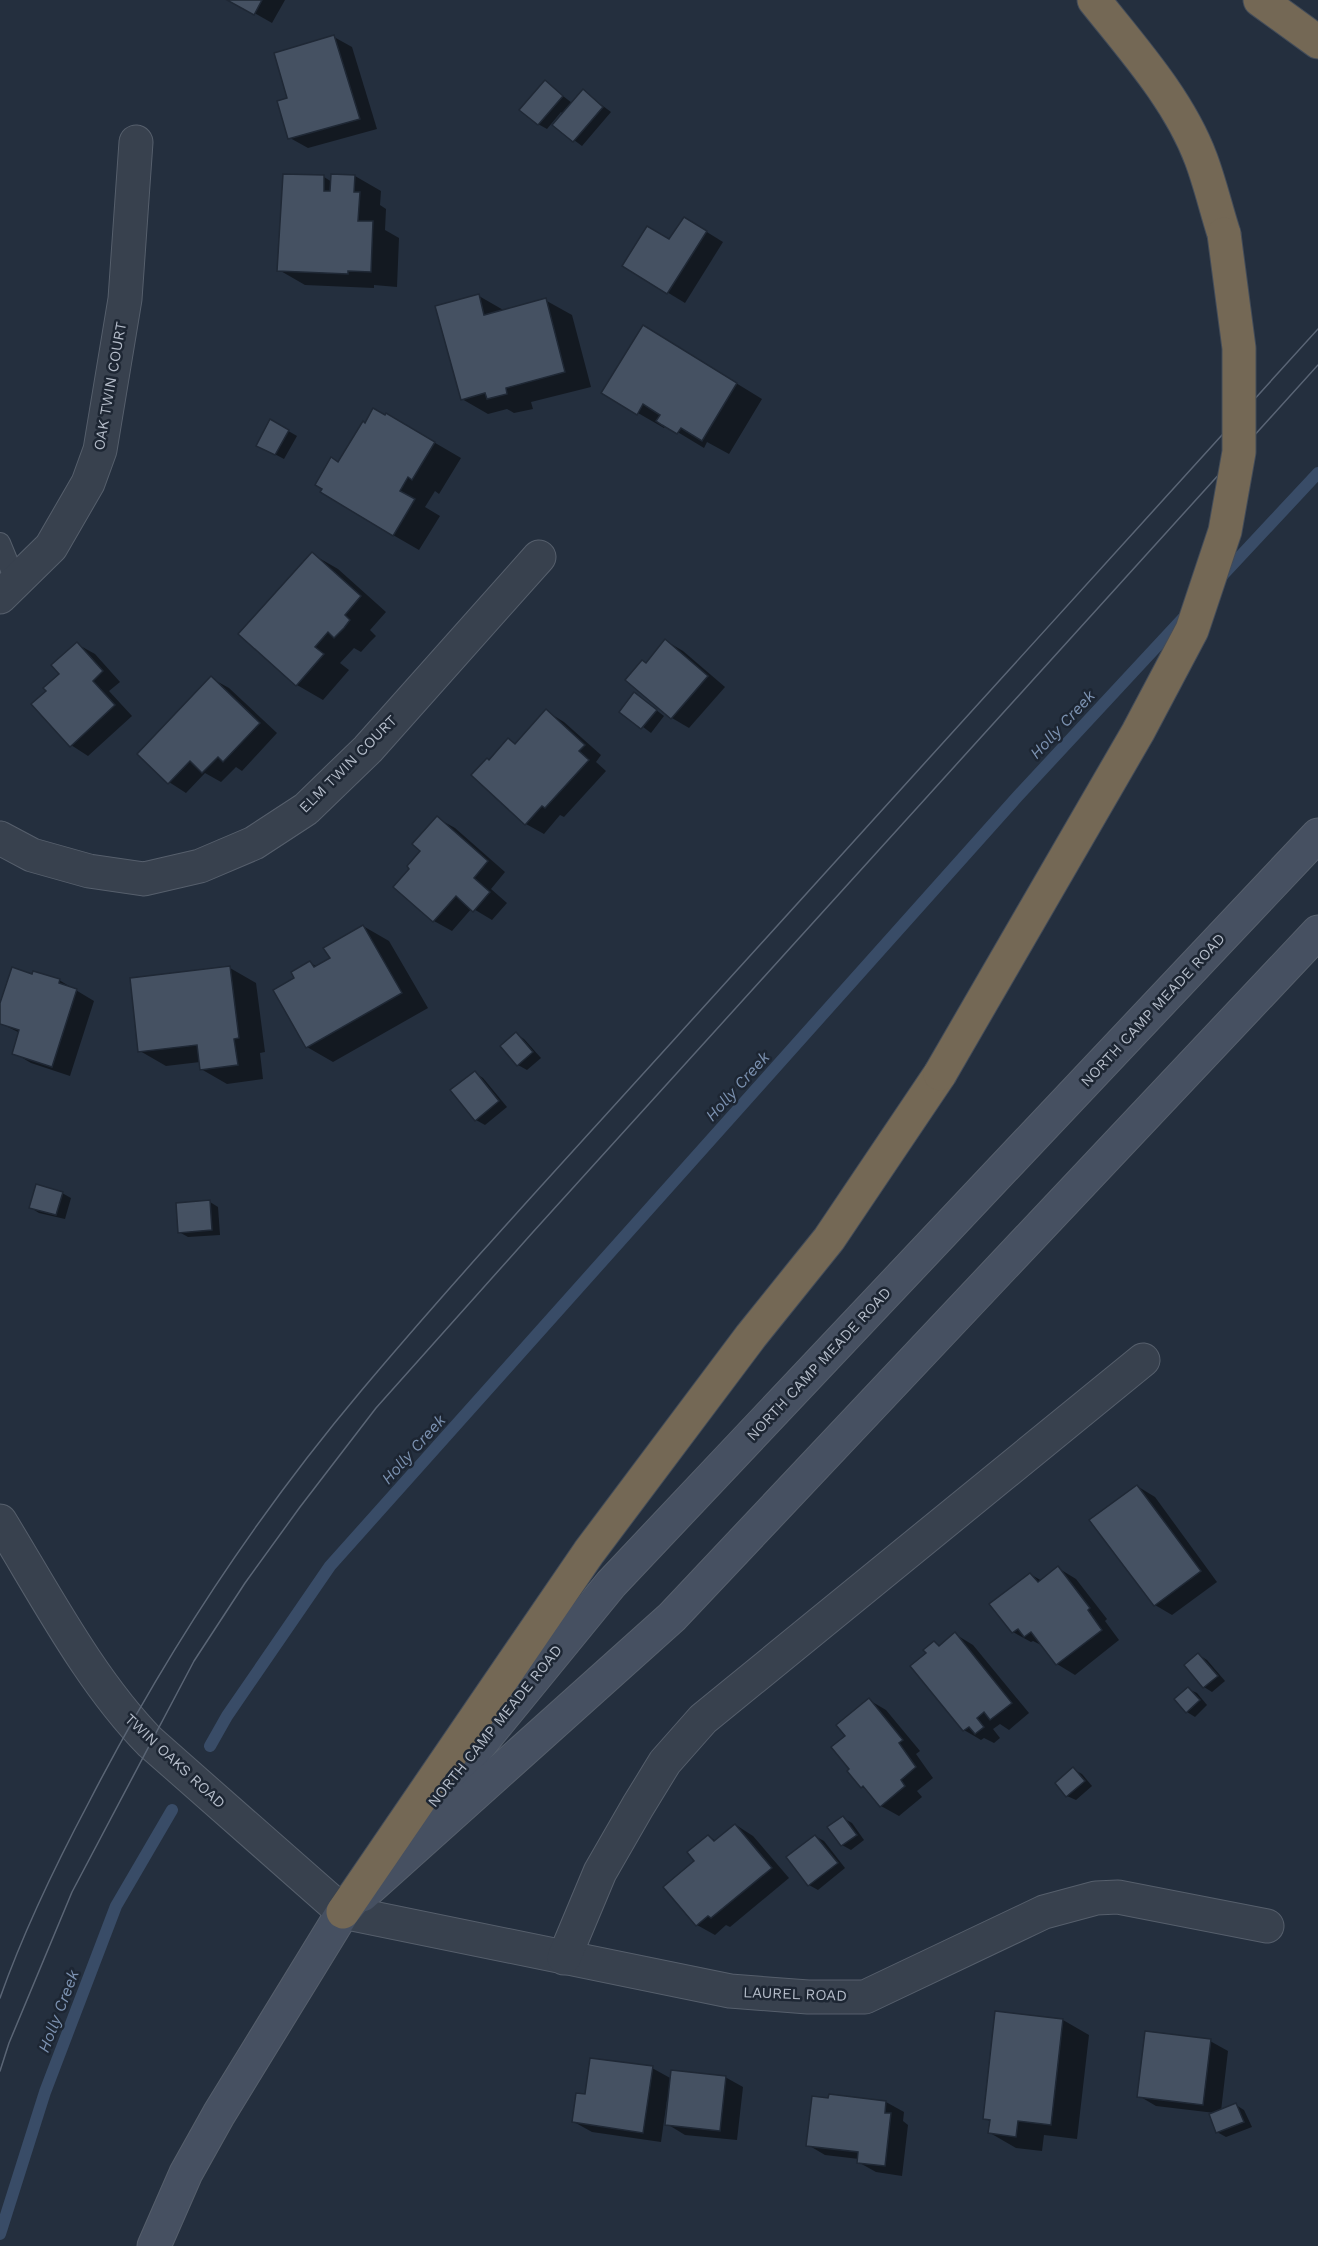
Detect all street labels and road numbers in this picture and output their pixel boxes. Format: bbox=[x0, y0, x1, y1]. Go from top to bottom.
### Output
street label: OAK TWIN COURT bbox=[90, 320, 130, 452]
street label: ELM TWIN COURT bbox=[295, 711, 401, 817]
street label: NORTH CAMP MEADE ROAD bbox=[1077, 930, 1229, 1090]
street label: NORTH CAMP MEADE ROAD bbox=[743, 1284, 895, 1444]
street label: NORTH CAMP MEADE ROAD bbox=[424, 1641, 566, 1811]
street label: TWIN OAKS ROAD bbox=[121, 1710, 229, 1812]
street label: LAUREL ROAD bbox=[743, 1983, 847, 2005]

